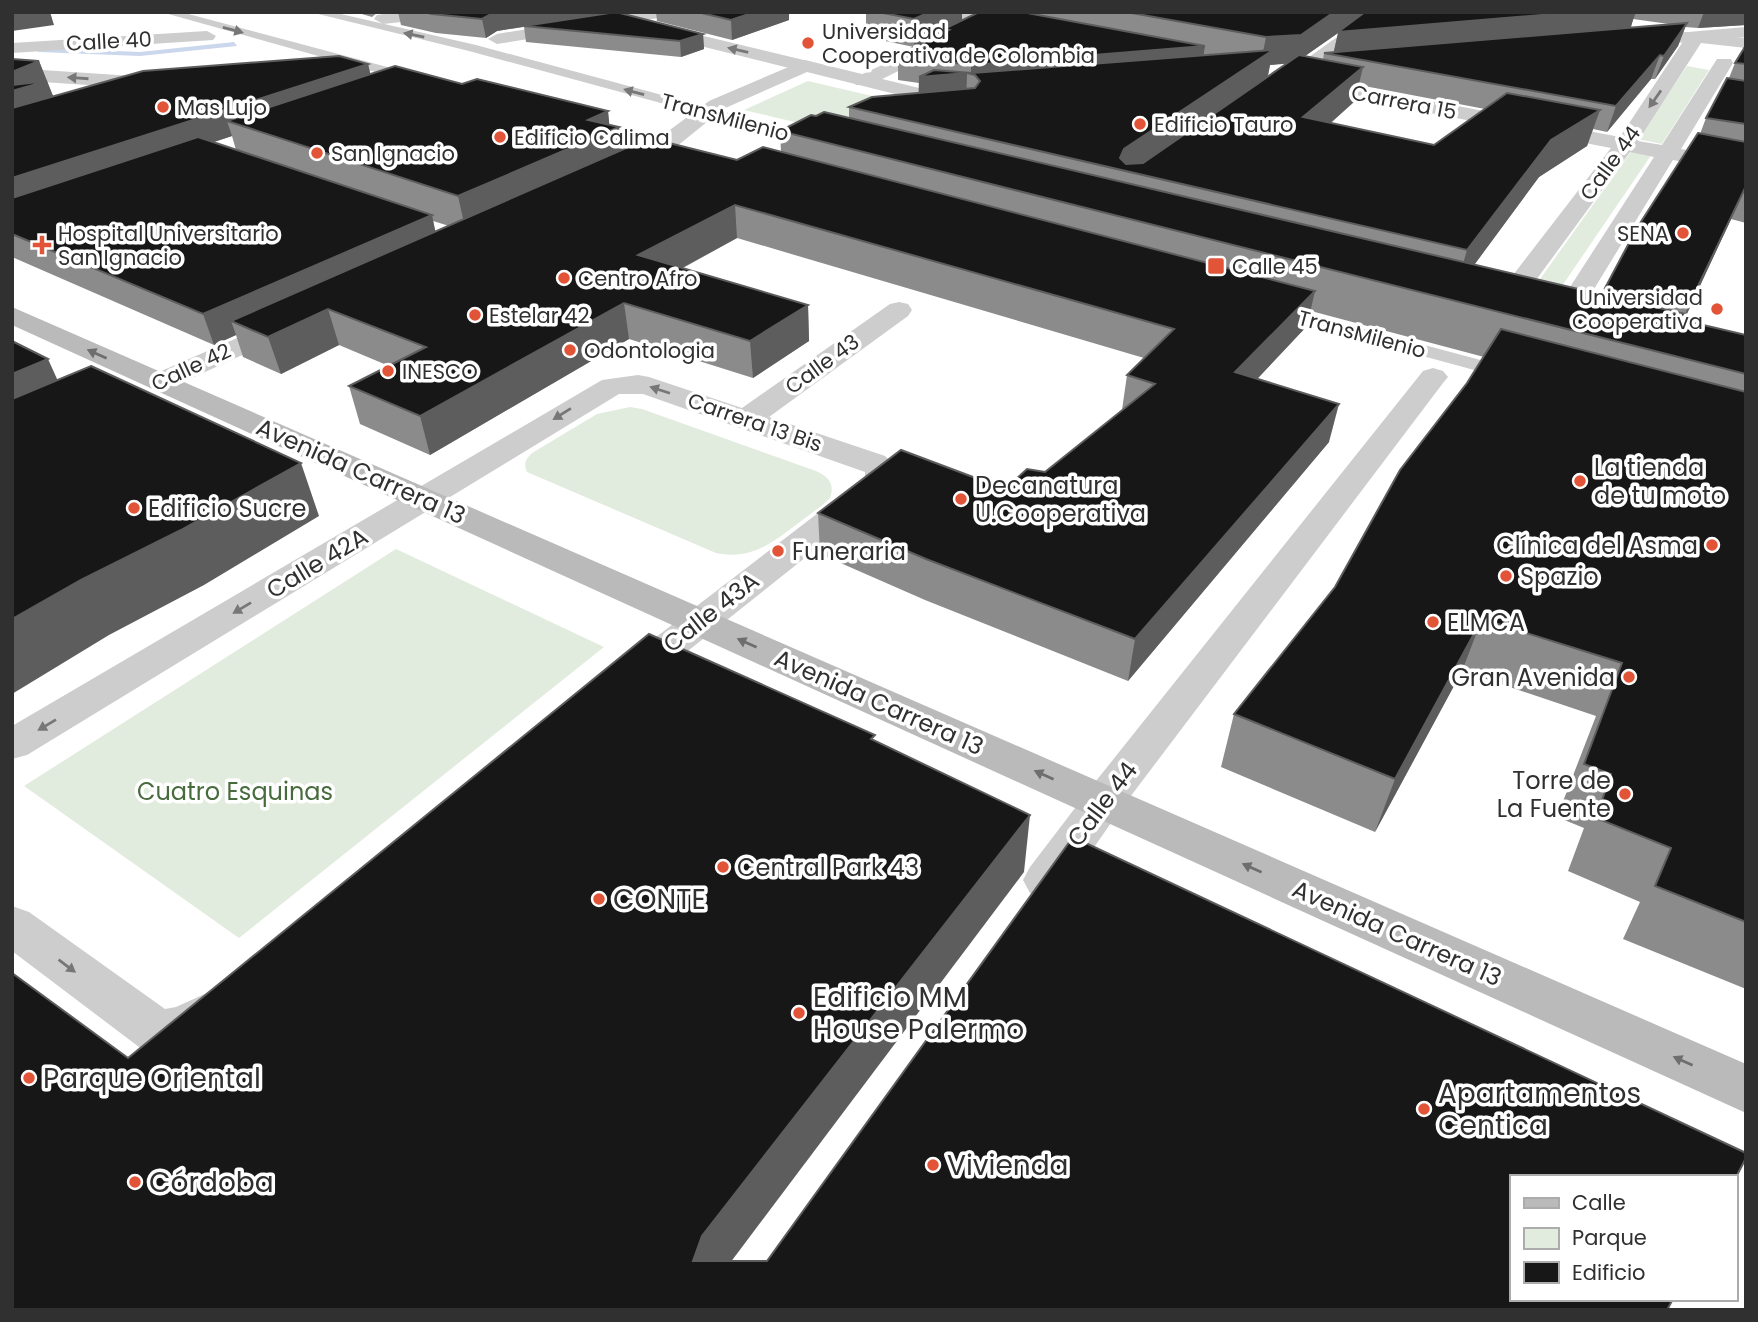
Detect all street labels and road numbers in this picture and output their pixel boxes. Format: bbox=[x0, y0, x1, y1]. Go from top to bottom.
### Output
street label: Calle 40 bbox=[65, 24, 153, 58]
street label: Carrera 15 bbox=[1349, 78, 1459, 126]
street label: TransMilenio bbox=[658, 86, 792, 148]
street label: Calle 44 bbox=[1573, 120, 1647, 206]
street label: TransMilenio bbox=[1295, 303, 1429, 365]
street label: Calle 43 bbox=[779, 327, 865, 401]
street label: Calle 42 bbox=[147, 336, 235, 398]
street label: Carrera 13 Bis bbox=[684, 385, 826, 459]
street label: Avenida Carrera 13 bbox=[251, 410, 471, 532]
street label: Calle 42A bbox=[260, 520, 374, 606]
street label: Calle 43A bbox=[656, 564, 766, 660]
street label: Avenida Carrera 13 bbox=[769, 641, 989, 763]
street label: Calle 44 bbox=[1059, 755, 1145, 853]
street label: Avenida Carrera 13 bbox=[1287, 872, 1507, 994]

